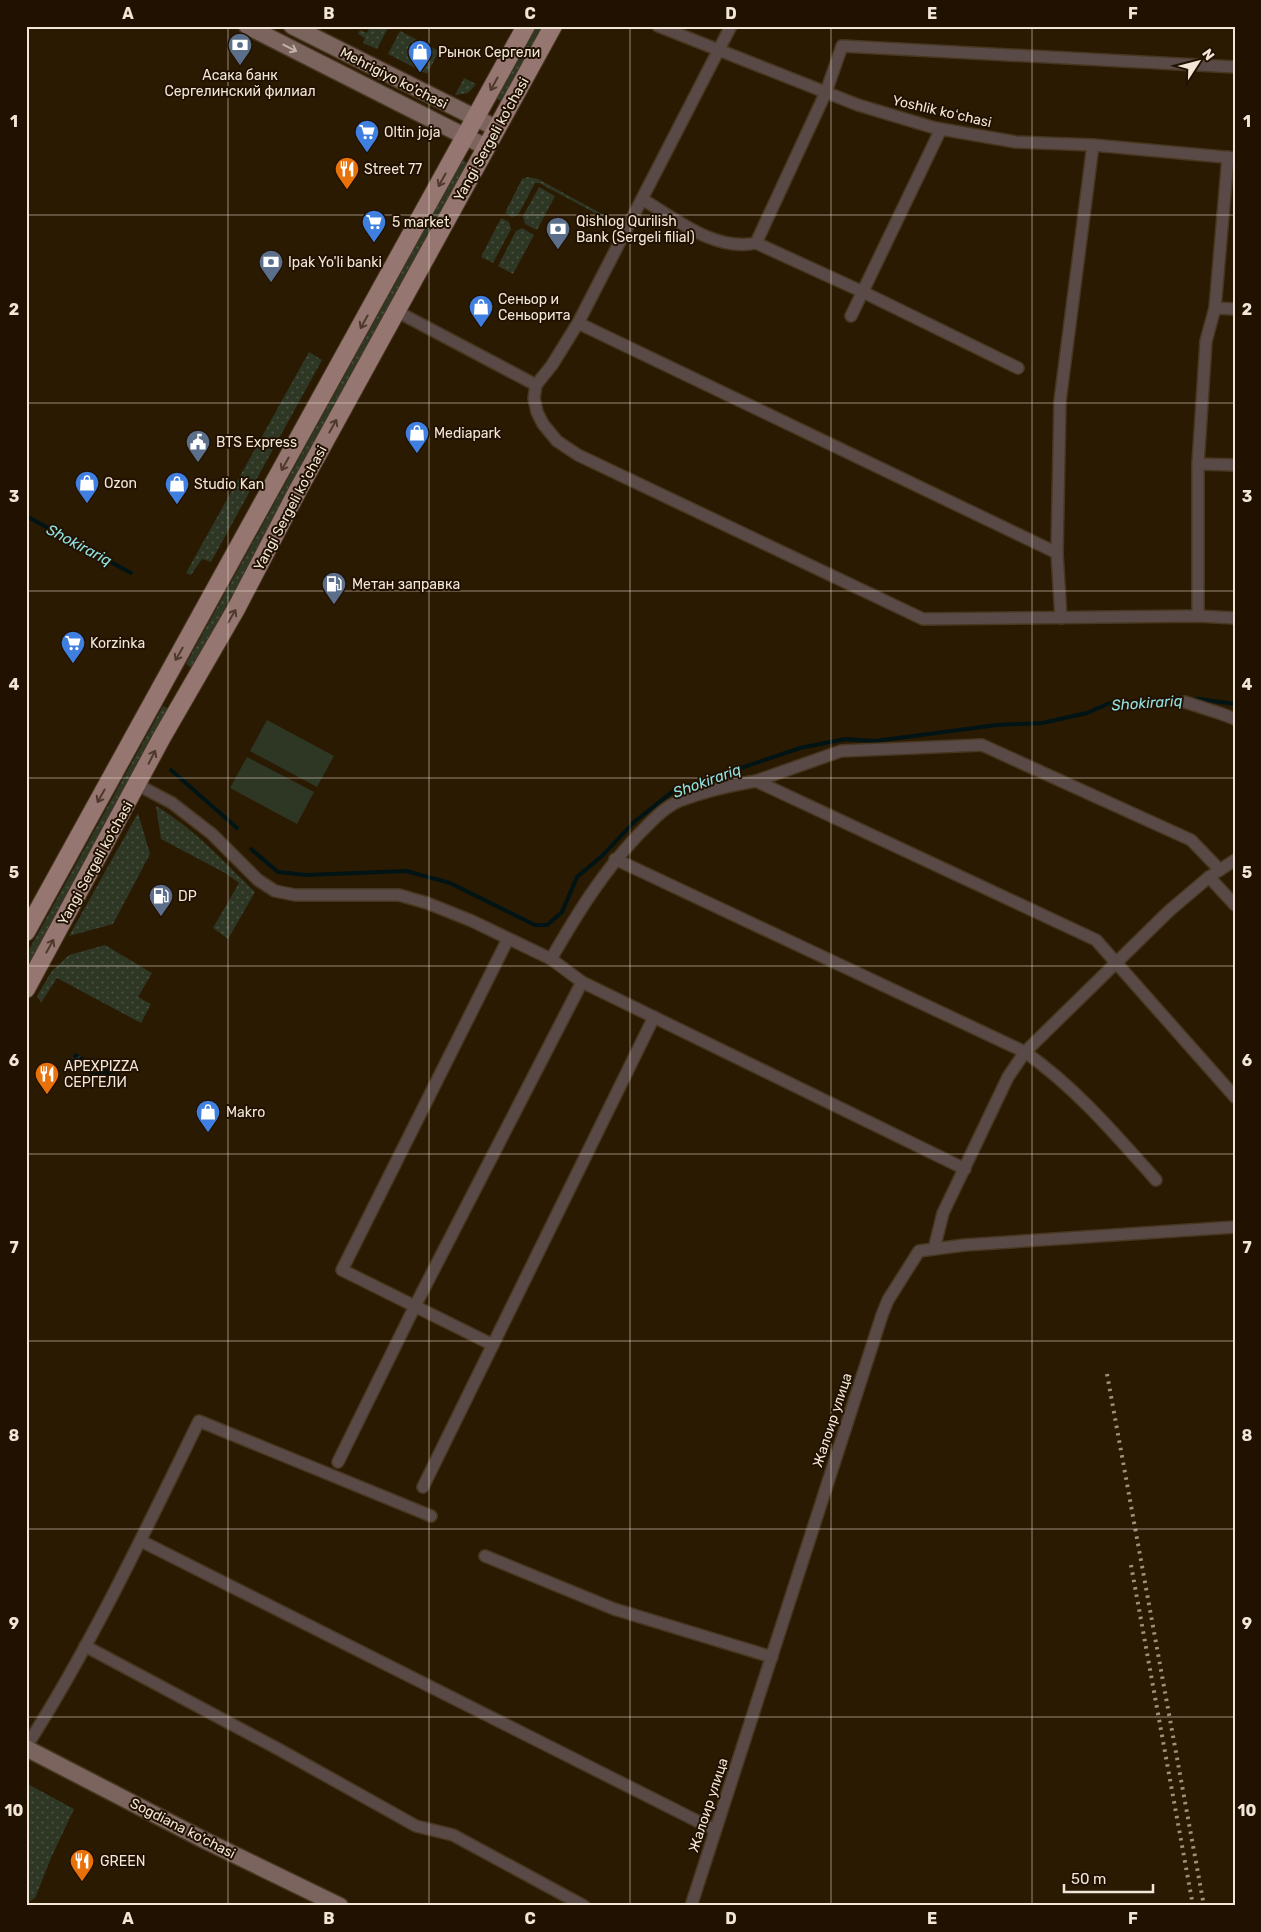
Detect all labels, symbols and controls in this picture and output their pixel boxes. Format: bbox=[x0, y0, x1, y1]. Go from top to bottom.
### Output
text: A bbox=[122, 4, 134, 23]
text: B bbox=[323, 4, 335, 23]
text: C bbox=[524, 4, 536, 23]
text: D bbox=[725, 4, 737, 23]
text: E bbox=[927, 4, 937, 23]
text: F bbox=[1128, 4, 1138, 23]
bank icon: Асака банк Сергелинский филиал bbox=[227, 32, 253, 66]
north arrow bbox=[1174, 38, 1224, 88]
shop icon: Рынок Сергели bbox=[407, 39, 433, 73]
one-way arrow bbox=[283, 43, 298, 53]
street label: Mehrigiyo ko'chasi bbox=[337, 44, 450, 113]
place label: Рынок Сергели bbox=[438, 44, 540, 61]
text: N bbox=[1198, 46, 1218, 64]
place label: Асака банк Сергелинский филиал bbox=[164, 67, 316, 100]
street label: Yangi Sergeli ko'chasi bbox=[450, 74, 533, 204]
one-way arrow bbox=[489, 77, 499, 92]
street label: Yoshlik koʻchasi bbox=[891, 92, 993, 131]
text: 1 bbox=[10, 112, 18, 131]
text: 1 bbox=[1243, 112, 1251, 131]
supermarket icon: Oltin joja bbox=[354, 119, 380, 153]
place label: Oltin joja bbox=[384, 124, 441, 141]
restaurant icon: Street 77 bbox=[334, 156, 360, 190]
place label: Street 77 bbox=[364, 161, 422, 178]
one-way arrow bbox=[437, 172, 447, 187]
supermarket icon: 5 market bbox=[361, 209, 387, 243]
place label: Qishlog Qurilish Bank (Sergeli filial) bbox=[576, 213, 695, 246]
place label: 5 market bbox=[392, 214, 450, 231]
bank icon: Qishlog Qurilish Bank (Sergeli filial) bbox=[545, 216, 571, 250]
bank icon: Ipak Yo'li banki bbox=[258, 249, 284, 283]
place label: Ipak Yo'li banki bbox=[288, 254, 382, 271]
place label: Сеньор и Сеньорита bbox=[498, 291, 571, 324]
shop icon: Сеньор и Сеньорита bbox=[468, 294, 494, 328]
text: 2 bbox=[9, 300, 19, 319]
text: 2 bbox=[1242, 300, 1252, 319]
one-way arrow bbox=[358, 314, 368, 329]
one-way arrow bbox=[329, 419, 339, 434]
shop icon: Mediapark bbox=[404, 420, 430, 454]
place label: Mediapark bbox=[434, 425, 502, 442]
public building icon: BTS Express bbox=[185, 429, 211, 463]
place label: BTS Express bbox=[216, 434, 297, 451]
street label: Yangi Sergeli ko'chasi bbox=[250, 443, 331, 574]
one-way arrow bbox=[280, 457, 290, 472]
shop icon: Ozon bbox=[74, 470, 100, 504]
shop icon: Studio Kan bbox=[164, 471, 190, 505]
place label: Ozon bbox=[104, 475, 137, 492]
place label: Studio Kan bbox=[194, 476, 264, 493]
text: 3 bbox=[9, 487, 19, 506]
text: 3 bbox=[1242, 487, 1252, 506]
water label: Shokirariq bbox=[43, 520, 115, 570]
fuel station icon: Метан заправка bbox=[321, 571, 347, 605]
place label: Метан заправка bbox=[352, 576, 460, 593]
one-way arrow bbox=[227, 609, 237, 623]
supermarket icon: Korzinka bbox=[60, 630, 86, 664]
place label: Korzinka bbox=[90, 635, 145, 652]
one-way arrow bbox=[174, 646, 184, 660]
text: 4 bbox=[9, 675, 20, 694]
text: 4 bbox=[1242, 675, 1253, 694]
water label: Shokirariq bbox=[1111, 692, 1183, 714]
one-way arrow bbox=[148, 750, 157, 765]
water label: Shokirariq bbox=[670, 760, 744, 802]
one-way arrow bbox=[95, 788, 105, 803]
street label: Yangi Sergeli ko'chasi bbox=[54, 798, 137, 928]
text: 5 bbox=[9, 863, 19, 882]
text: 5 bbox=[1242, 863, 1252, 882]
fuel station icon: DP bbox=[148, 883, 174, 917]
place label: DP bbox=[178, 888, 197, 905]
one-way arrow bbox=[45, 939, 55, 954]
text: 6 bbox=[9, 1051, 19, 1070]
text: 6 bbox=[1242, 1051, 1252, 1070]
place label: APEXPIZZA СЕРГЕЛИ bbox=[64, 1058, 139, 1091]
restaurant icon: APEXPIZZA СЕРГЕЛИ bbox=[34, 1061, 60, 1095]
shop icon: Makro bbox=[195, 1099, 221, 1133]
place label: Makro bbox=[226, 1104, 265, 1121]
text: 7 bbox=[9, 1238, 19, 1257]
text: 7 bbox=[1242, 1238, 1252, 1257]
street label: Жалоир улица bbox=[809, 1371, 856, 1470]
text: 8 bbox=[9, 1426, 20, 1445]
text: 8 bbox=[1242, 1426, 1253, 1445]
text: 9 bbox=[9, 1614, 19, 1633]
text: 9 bbox=[1242, 1614, 1252, 1633]
street label: Жалоир улица bbox=[685, 1756, 732, 1855]
street label: Sogdiana ko'chasi bbox=[127, 1795, 238, 1862]
text: 10 bbox=[5, 1801, 24, 1820]
text: 10 bbox=[1238, 1801, 1257, 1820]
restaurant icon: GREEN bbox=[69, 1848, 95, 1882]
place label: GREEN bbox=[100, 1853, 145, 1870]
scale bar bbox=[1064, 1862, 1152, 1894]
text: 50 m bbox=[1071, 1870, 1106, 1888]
text: A bbox=[122, 1909, 134, 1928]
text: B bbox=[323, 1909, 335, 1928]
text: C bbox=[524, 1909, 536, 1928]
text: D bbox=[725, 1909, 737, 1928]
text: E bbox=[927, 1909, 937, 1928]
text: F bbox=[1128, 1909, 1138, 1928]

